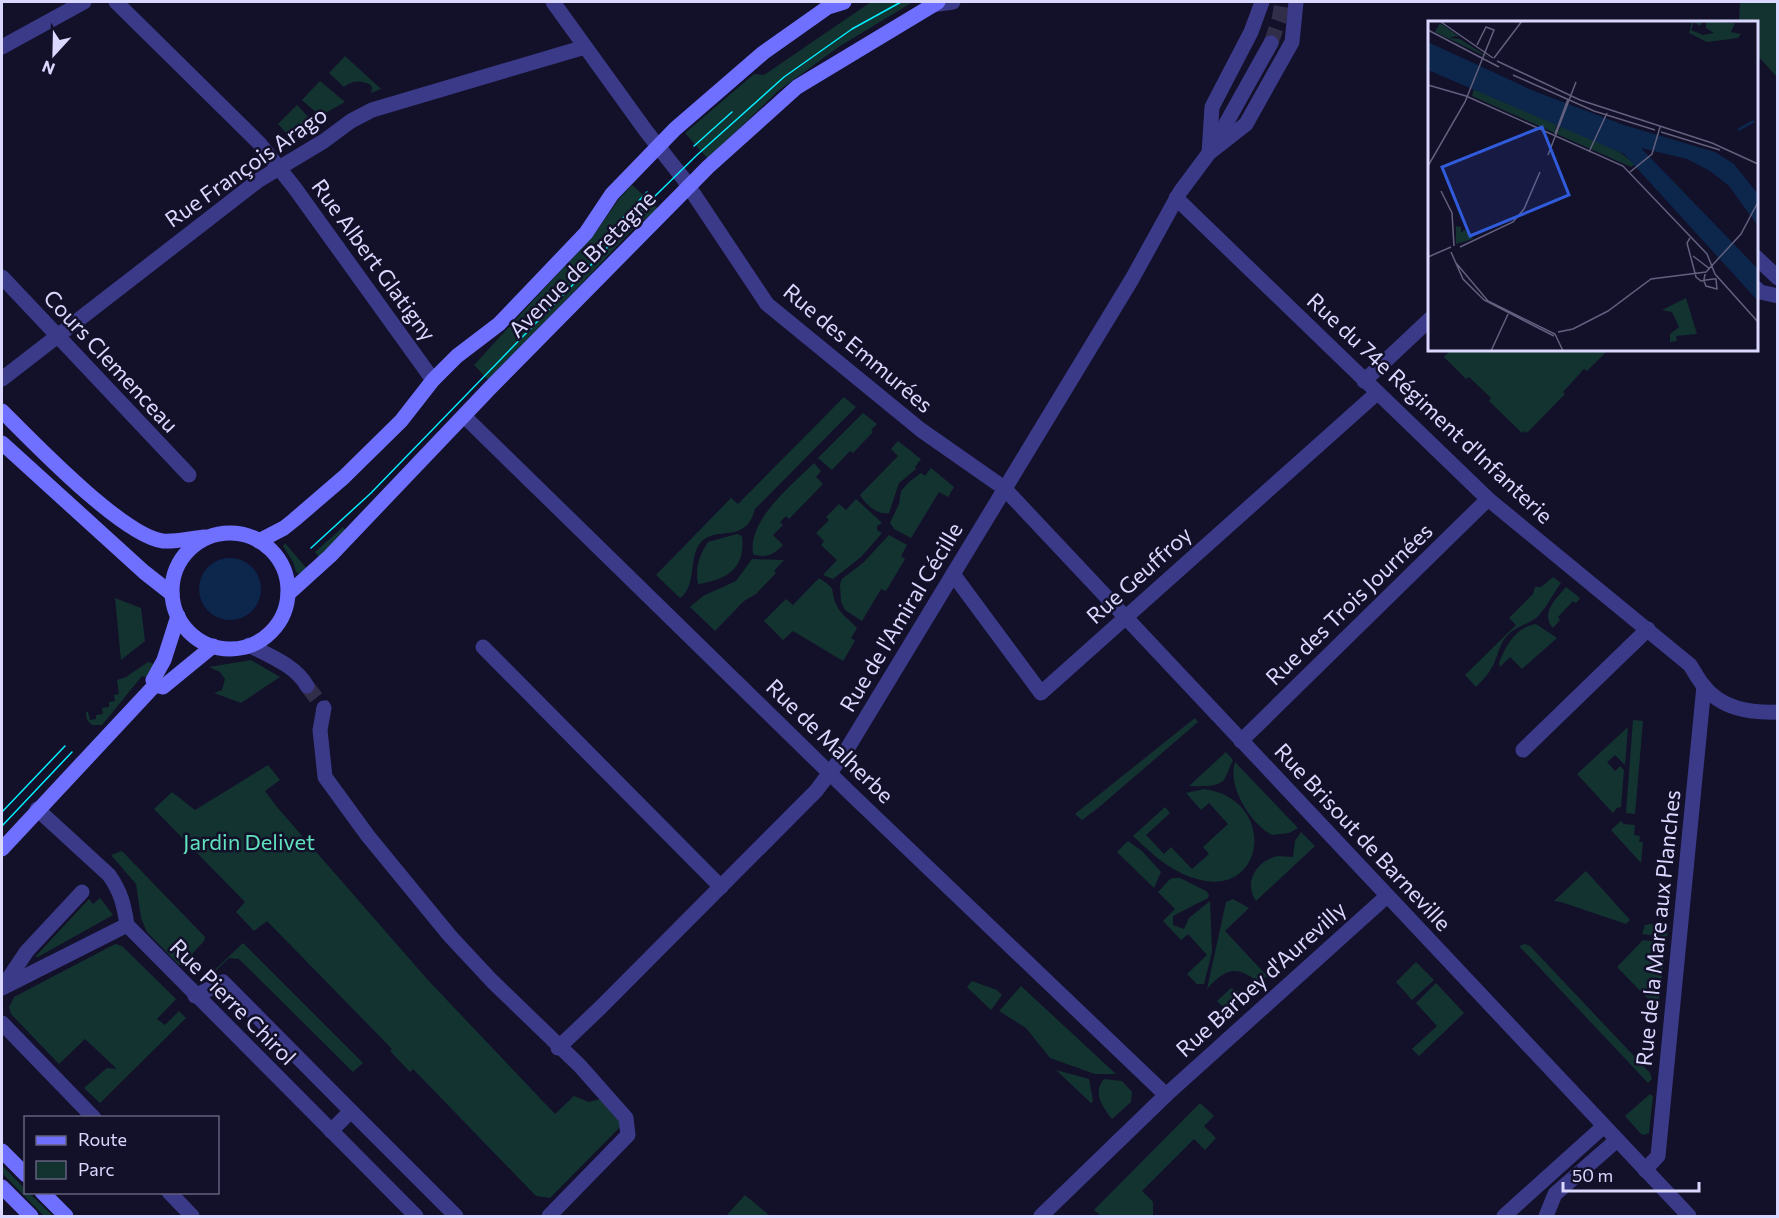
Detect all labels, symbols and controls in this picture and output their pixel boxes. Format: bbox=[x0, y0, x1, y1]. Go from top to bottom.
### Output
inset map bbox=[1428, 21, 1758, 351]
north arrow bbox=[24, 24, 84, 84]
text: N bbox=[39, 57, 57, 79]
street label: Rue François Arago bbox=[159, 101, 332, 233]
street label: Rue Albert Glatigny bbox=[307, 173, 442, 346]
street label: Avenue de Bretagne bbox=[503, 185, 661, 343]
street label: Rue des Emmurées bbox=[778, 277, 938, 418]
street label: Cours Clemenceau bbox=[38, 284, 184, 438]
street label: Rue du 74e Régiment d'Infanterie bbox=[1302, 287, 1559, 529]
street label: Rue de l'Amiral Cécille bbox=[833, 517, 968, 716]
street label: Rue des Trois Journées bbox=[1260, 517, 1438, 690]
street label: Rue Geuffroy bbox=[1081, 520, 1197, 629]
street label: Rue de Malherbe bbox=[761, 673, 900, 808]
street label: Rue Brisout de Barneville bbox=[1269, 737, 1457, 936]
street label: Rue de la Mare aux Planches bbox=[1630, 789, 1685, 1067]
park label: Jardin Delivet bbox=[183, 828, 315, 855]
street label: Rue Barbey d'Aurevilly bbox=[1170, 895, 1351, 1062]
street label: Rue Pierre Chirol bbox=[165, 933, 302, 1070]
legend bbox=[24, 1116, 219, 1194]
text: Route bbox=[78, 1128, 127, 1150]
scale bar bbox=[1563, 1155, 1700, 1193]
text: Parc bbox=[78, 1158, 115, 1180]
text: 50 m bbox=[1572, 1164, 1613, 1186]

